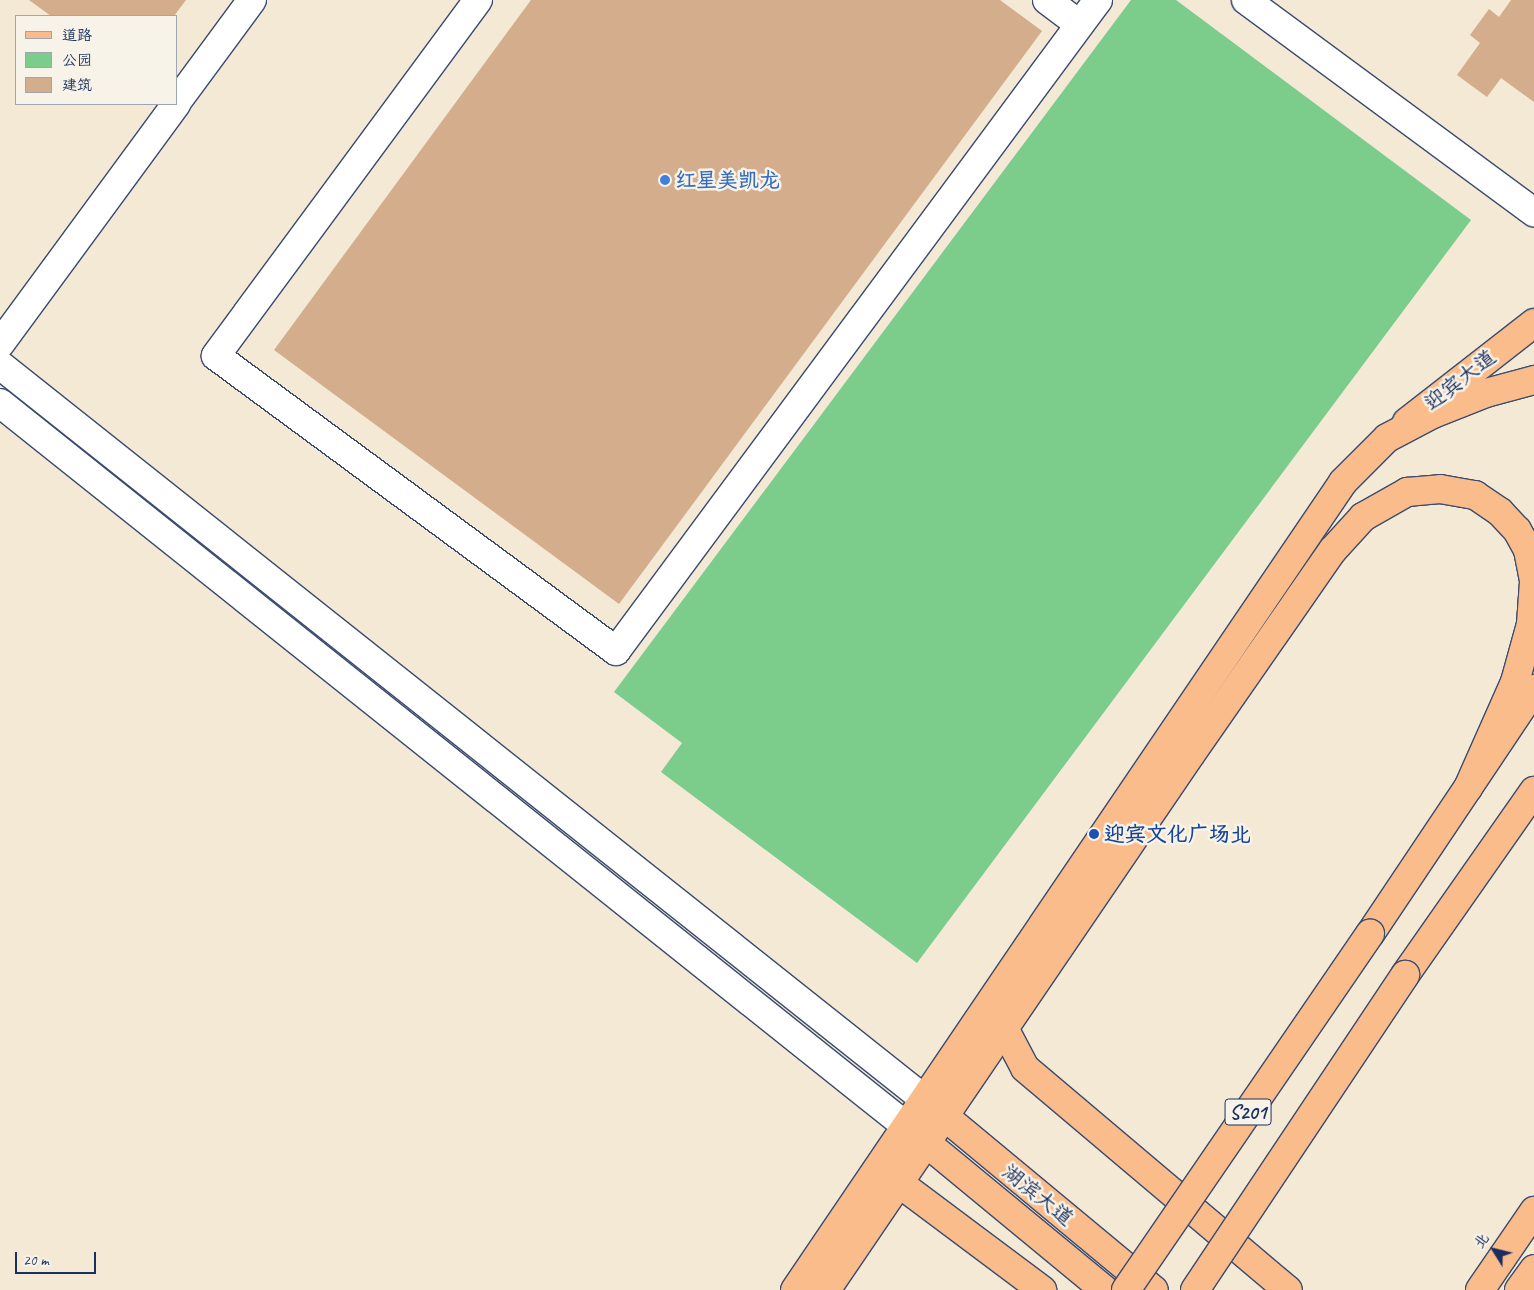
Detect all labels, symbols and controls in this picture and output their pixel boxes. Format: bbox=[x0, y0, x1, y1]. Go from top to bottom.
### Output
legend bbox=[15, 15, 178, 105]
text: 道路 bbox=[62, 26, 92, 45]
text: 公园 bbox=[62, 51, 92, 70]
text: 建筑 bbox=[62, 76, 92, 95]
place label: 红星美凯龙 bbox=[675, 167, 780, 193]
marker: 红星美凯龙 bbox=[659, 174, 671, 186]
street label: 迎宾大道 bbox=[1419, 344, 1501, 416]
place label: 迎宾文化广场北 bbox=[1104, 821, 1251, 847]
marker: 迎宾文化广场北 bbox=[1088, 828, 1100, 840]
road number: S201 bbox=[1224, 1094, 1272, 1130]
street label: 湖滨大道 bbox=[997, 1159, 1079, 1231]
north arrow bbox=[1469, 1225, 1519, 1275]
text: 北 bbox=[1470, 1230, 1492, 1252]
scale bar bbox=[18, 1242, 99, 1274]
text: 20 m bbox=[23, 1251, 49, 1270]

